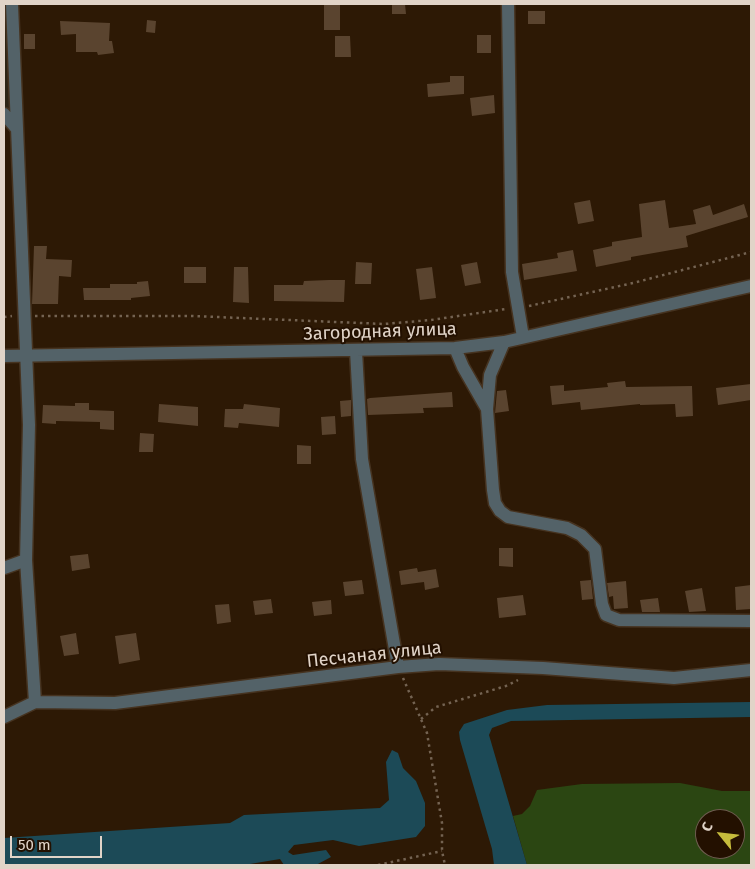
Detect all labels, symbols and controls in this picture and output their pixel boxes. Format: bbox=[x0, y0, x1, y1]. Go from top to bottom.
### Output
street label: Загородная улица bbox=[303, 319, 457, 345]
street label: Песчаная улица bbox=[305, 637, 443, 673]
north arrow bbox=[695, 809, 745, 859]
text: С bbox=[698, 819, 717, 835]
scale bar bbox=[12, 826, 105, 858]
text: 50 m bbox=[18, 836, 51, 854]

